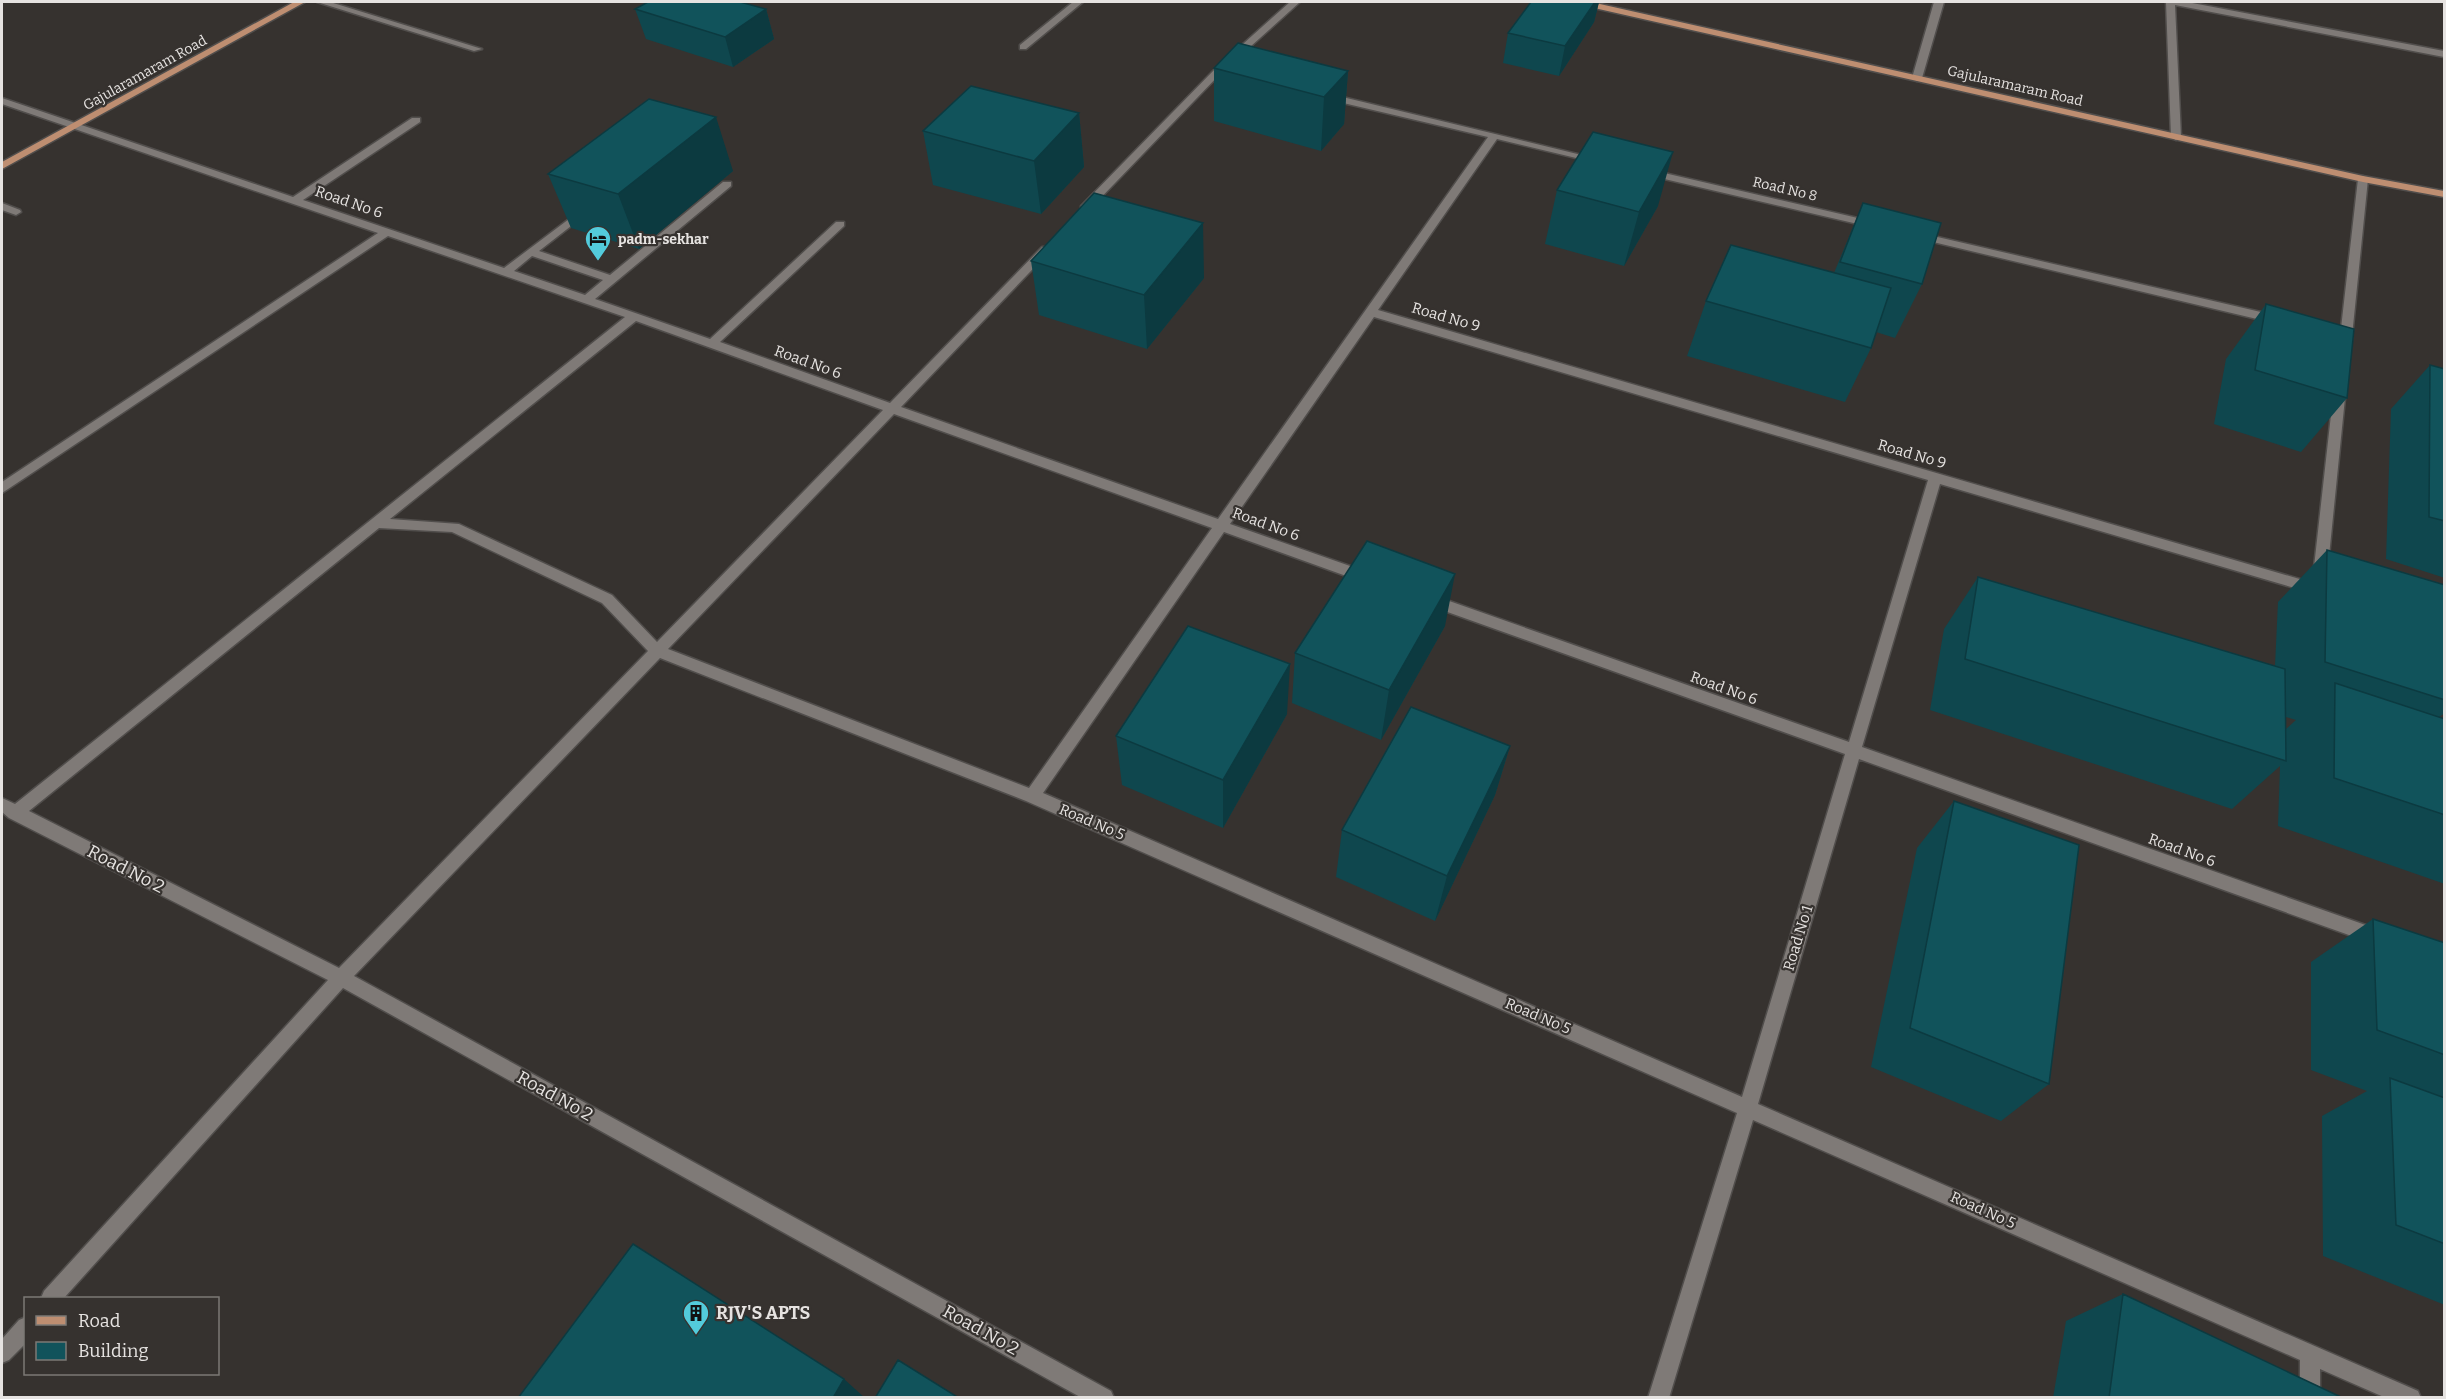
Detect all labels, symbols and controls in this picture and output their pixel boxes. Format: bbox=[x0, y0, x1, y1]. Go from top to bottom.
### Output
street label: Gajularamaram Road bbox=[80, 32, 210, 114]
street label: Gajularamaram Road bbox=[1946, 62, 2084, 110]
street label: Road No 8 bbox=[1751, 173, 1819, 205]
street label: Road No 6 bbox=[313, 182, 385, 222]
hotel icon: padm-sekhar bbox=[583, 224, 613, 262]
place label: padm-sekhar bbox=[618, 231, 709, 248]
street label: Road No 9 bbox=[1410, 299, 1482, 335]
street label: Road No 6 bbox=[772, 342, 844, 383]
street label: Road No 9 bbox=[1876, 436, 1948, 472]
street label: Road No 6 bbox=[1230, 504, 1302, 545]
street label: Road No 6 bbox=[1688, 668, 1760, 709]
street label: Road No 5 bbox=[1056, 800, 1128, 844]
street label: Road No 6 bbox=[2146, 830, 2218, 871]
street label: Road No 2 bbox=[84, 840, 168, 898]
street label: Road No 1 bbox=[1780, 903, 1816, 973]
street label: Road No 5 bbox=[1502, 994, 1574, 1038]
street label: Road No 2 bbox=[513, 1066, 597, 1126]
street label: Road No 5 bbox=[1948, 1188, 2018, 1232]
legend bbox=[24, 1297, 219, 1375]
building icon: RJV'S APTS bbox=[681, 1298, 711, 1336]
street label: Road No 2 bbox=[939, 1300, 1023, 1360]
place label: RJV'S APTS bbox=[716, 1302, 810, 1324]
text: Road bbox=[78, 1310, 121, 1332]
text: Building bbox=[78, 1340, 149, 1362]

